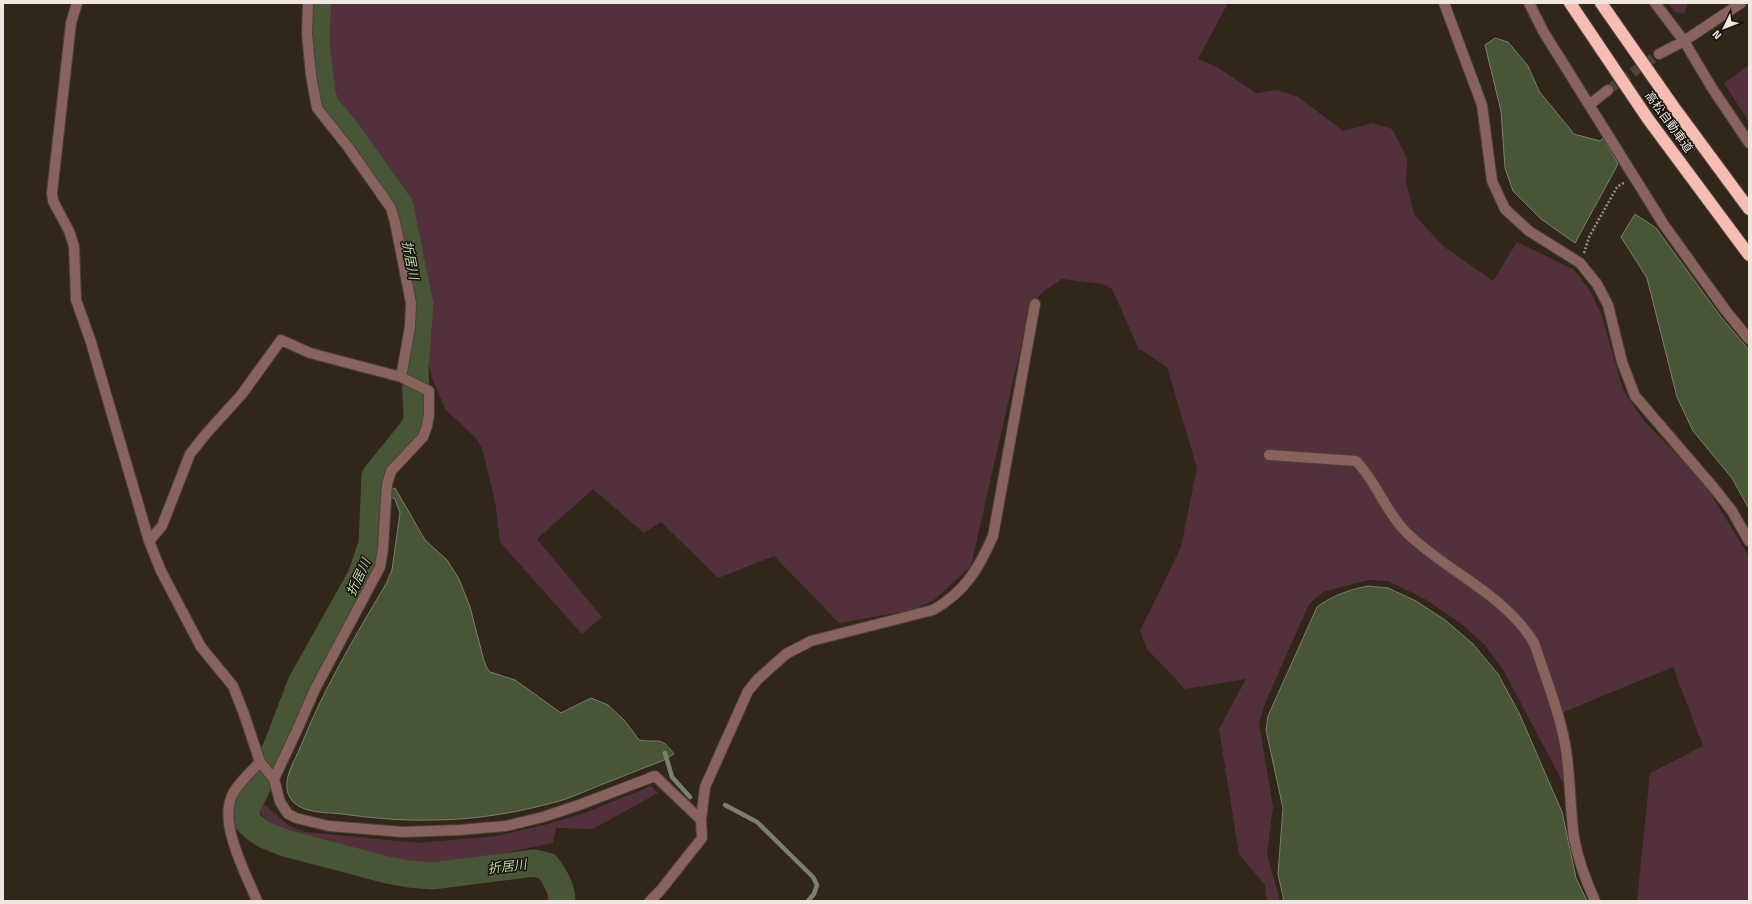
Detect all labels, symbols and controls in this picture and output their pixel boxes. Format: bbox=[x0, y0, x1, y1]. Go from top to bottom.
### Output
north arrow bbox=[1704, 8, 1744, 48]
text: N bbox=[1708, 27, 1725, 43]
street label: 高松自動車道 bbox=[1641, 87, 1698, 156]
water label: 折居川 bbox=[397, 239, 425, 283]
water label: 折居川 bbox=[341, 553, 376, 599]
water label: 折居川 bbox=[486, 853, 530, 878]

